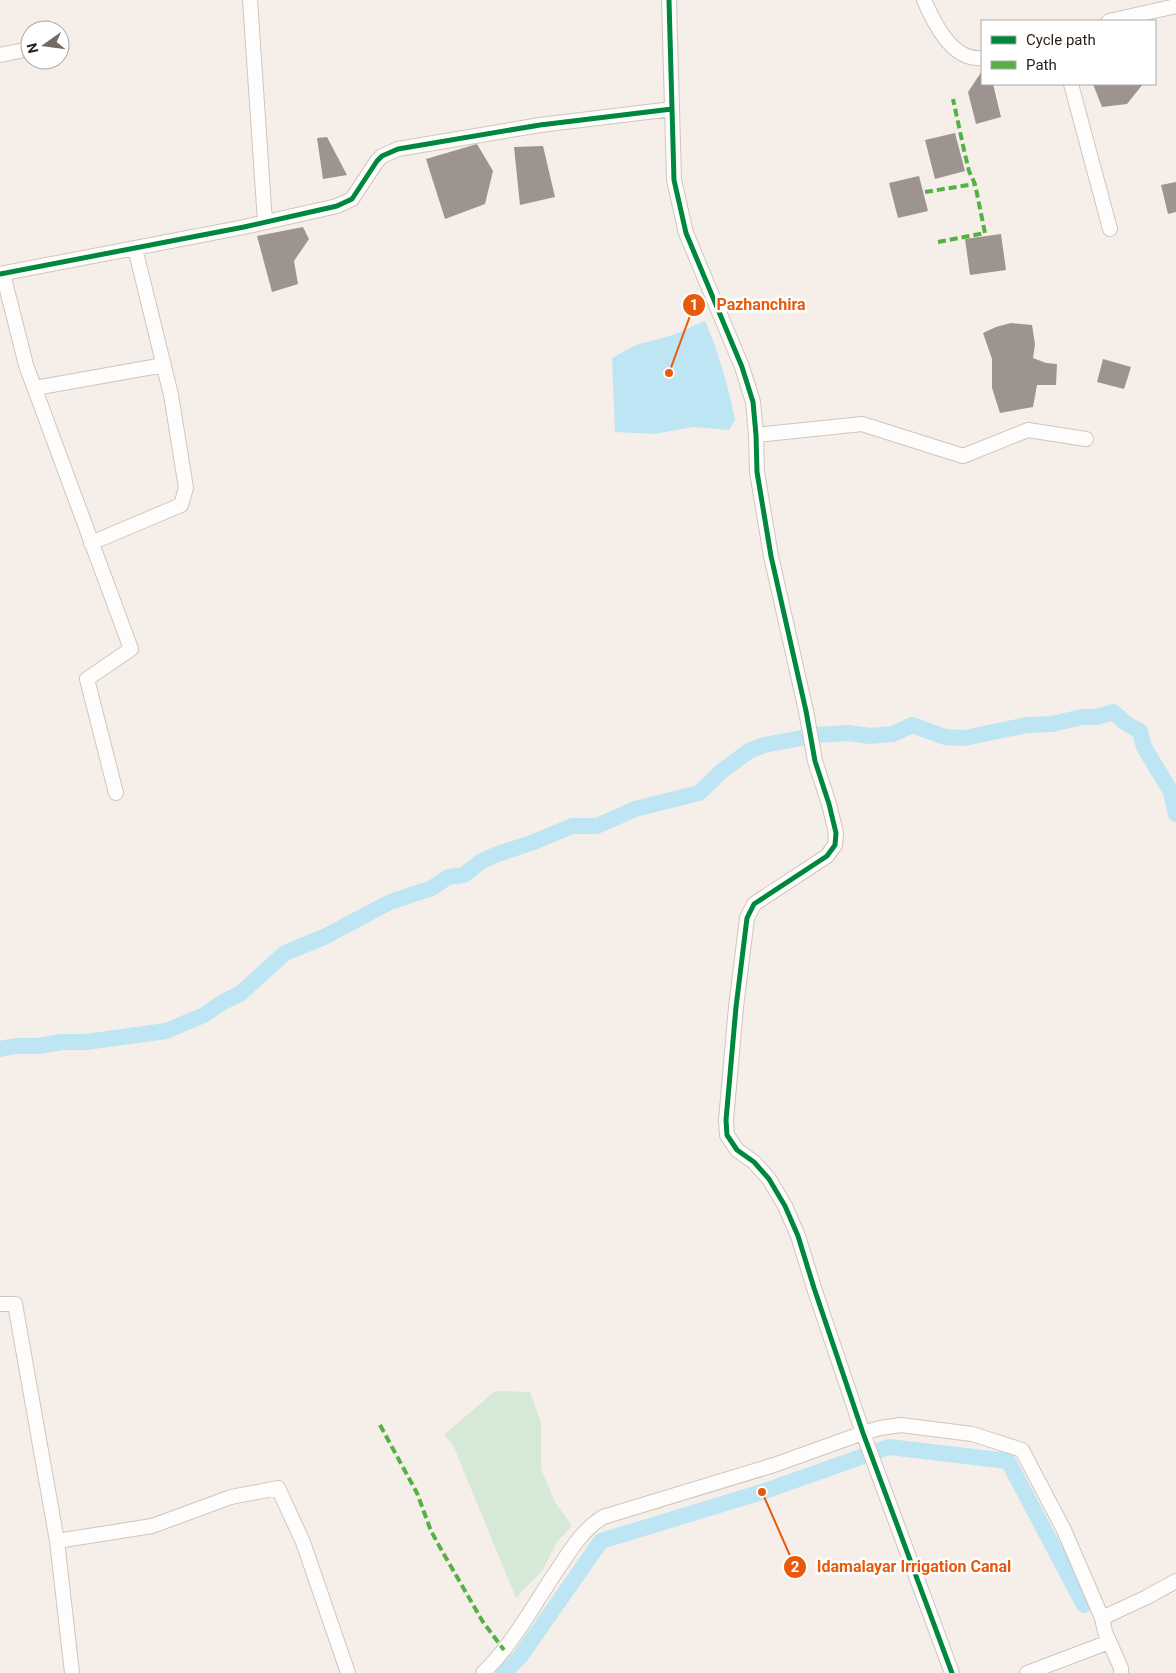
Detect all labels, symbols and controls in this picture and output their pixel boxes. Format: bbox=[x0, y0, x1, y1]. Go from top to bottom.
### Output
north arrow bbox=[20, 20, 70, 70]
legend bbox=[981, 20, 1156, 85]
text: Cycle path bbox=[1026, 31, 1096, 49]
text: N bbox=[23, 41, 41, 55]
text: Path bbox=[1026, 56, 1057, 74]
callout: Pazhanchira bbox=[681, 289, 815, 320]
text: Pazhanchira bbox=[716, 295, 806, 314]
text: 1 bbox=[690, 296, 698, 314]
callout: Idamalayar Irrigation Canal bbox=[782, 1551, 1022, 1582]
text: Idamalayar Irrigation Canal bbox=[817, 1557, 1011, 1576]
text: 2 bbox=[791, 1558, 800, 1576]

